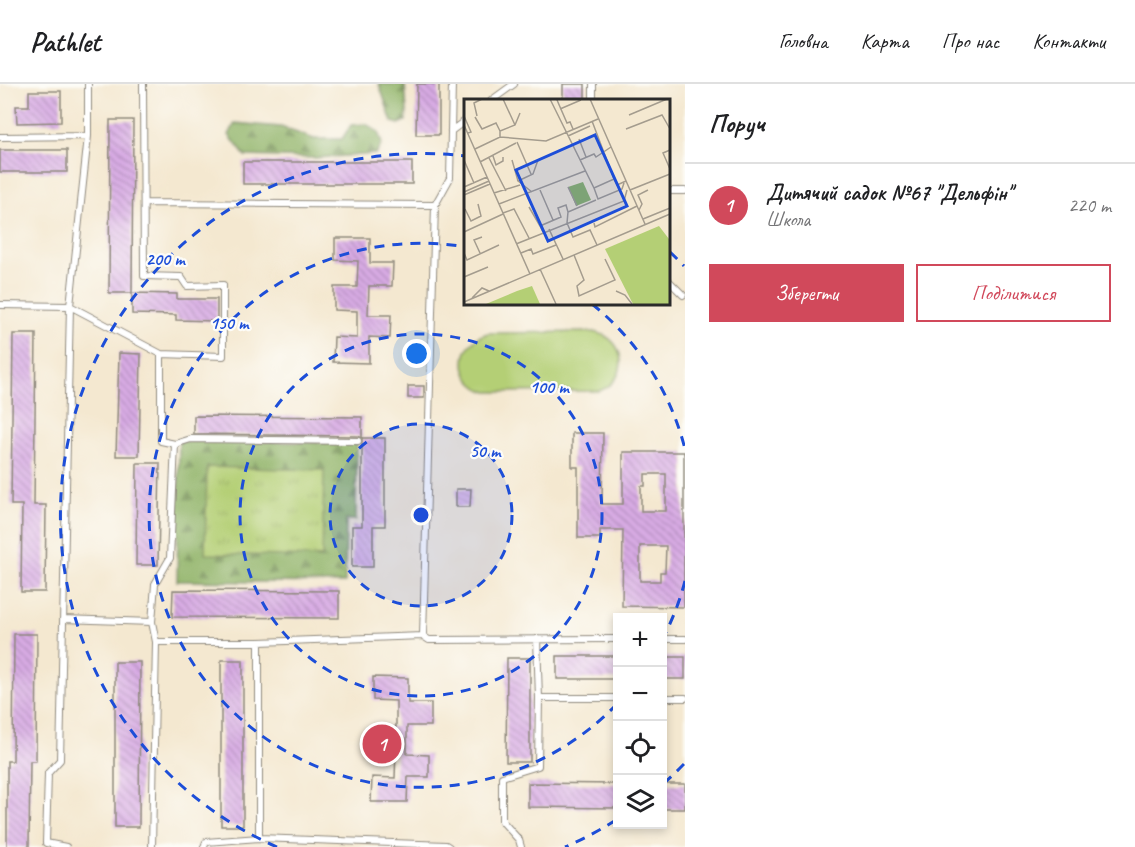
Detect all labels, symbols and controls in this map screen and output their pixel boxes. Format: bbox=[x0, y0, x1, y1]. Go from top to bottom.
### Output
text: Pathlet bbox=[30, 24, 100, 59]
text: Головна bbox=[779, 28, 828, 54]
text: Карта bbox=[861, 28, 909, 54]
text: Про нас bbox=[942, 28, 999, 54]
text: Контакти bbox=[1032, 28, 1105, 54]
inset map bbox=[464, 99, 670, 304]
text: Поруч bbox=[709, 107, 765, 140]
text: Дитячий садок №67 "Дельфін" bbox=[766, 179, 1012, 207]
text: 1 bbox=[724, 193, 733, 218]
text: 220 m bbox=[1068, 193, 1111, 218]
text: Школа bbox=[766, 207, 810, 232]
text: 200 m bbox=[146, 248, 186, 270]
button: Зберегти bbox=[709, 264, 904, 322]
button: Поділитися bbox=[916, 264, 1111, 322]
text: 150 m bbox=[210, 312, 250, 334]
your location bbox=[402, 339, 431, 368]
text: 100 m bbox=[530, 376, 570, 398]
text: 50 m bbox=[470, 440, 502, 462]
centre of rings bbox=[411, 505, 431, 525]
map controls bbox=[613, 613, 667, 829]
button: + bbox=[613, 613, 667, 667]
button: − bbox=[613, 667, 667, 721]
button: locate bbox=[613, 721, 667, 775]
pin: 1 bbox=[362, 722, 401, 766]
button: layers bbox=[613, 775, 667, 829]

